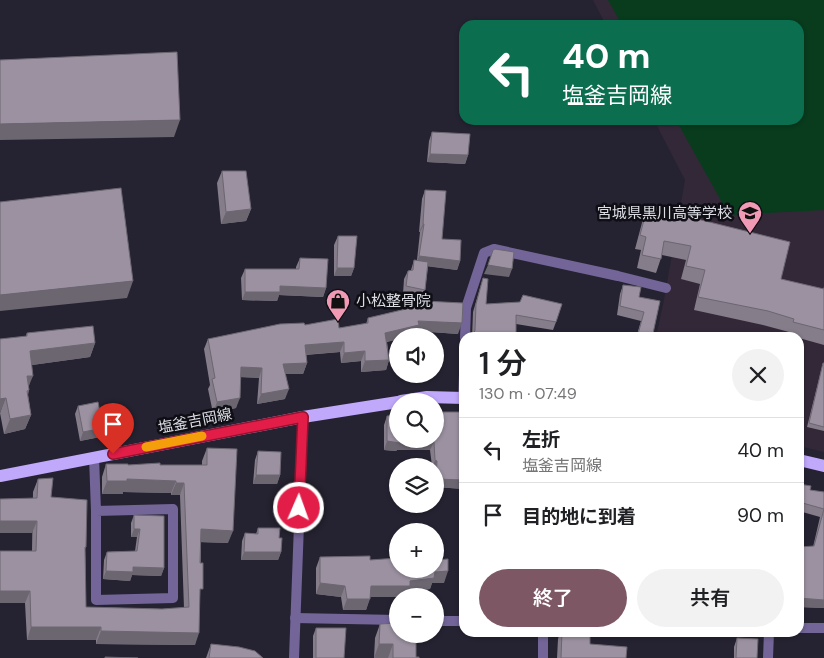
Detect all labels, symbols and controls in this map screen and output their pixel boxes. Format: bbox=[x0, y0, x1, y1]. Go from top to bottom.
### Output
text: 40 m bbox=[562, 33, 651, 79]
icon: left bbox=[479, 40, 544, 105]
text: 塩釜吉岡線 bbox=[562, 81, 672, 110]
school or university icon: 宮城県黒川高等学校 bbox=[737, 200, 763, 234]
place label: 宮城県黒川高等学校 bbox=[597, 203, 732, 223]
shop icon: 小松整骨院 bbox=[325, 288, 351, 322]
place label: 小松整骨院 bbox=[356, 291, 431, 311]
map controls bbox=[389, 328, 444, 643]
button: sound bbox=[389, 328, 444, 383]
text: 1 分 bbox=[479, 344, 527, 383]
button: close bbox=[732, 349, 784, 401]
text: 130 m · 07:49 bbox=[479, 383, 577, 404]
button: search bbox=[389, 393, 444, 448]
pin bbox=[92, 403, 134, 454]
street label: 塩釜吉岡線 bbox=[156, 404, 234, 438]
icon: arrive bbox=[99, 410, 127, 438]
text: 左折 bbox=[522, 427, 560, 452]
icon: left bbox=[479, 436, 507, 464]
text: 40 m bbox=[737, 438, 784, 463]
text: 塩釜吉岡線 bbox=[522, 455, 602, 476]
button: layers bbox=[389, 458, 444, 513]
position arrow bbox=[272, 481, 324, 533]
icon: arrive bbox=[479, 501, 507, 529]
text: 90 m bbox=[737, 503, 784, 528]
text: 目的地に到着 bbox=[522, 504, 636, 529]
button: + bbox=[389, 523, 444, 578]
button: 終了 bbox=[479, 569, 627, 627]
button: 共有 bbox=[637, 569, 784, 627]
button: − bbox=[389, 588, 444, 643]

